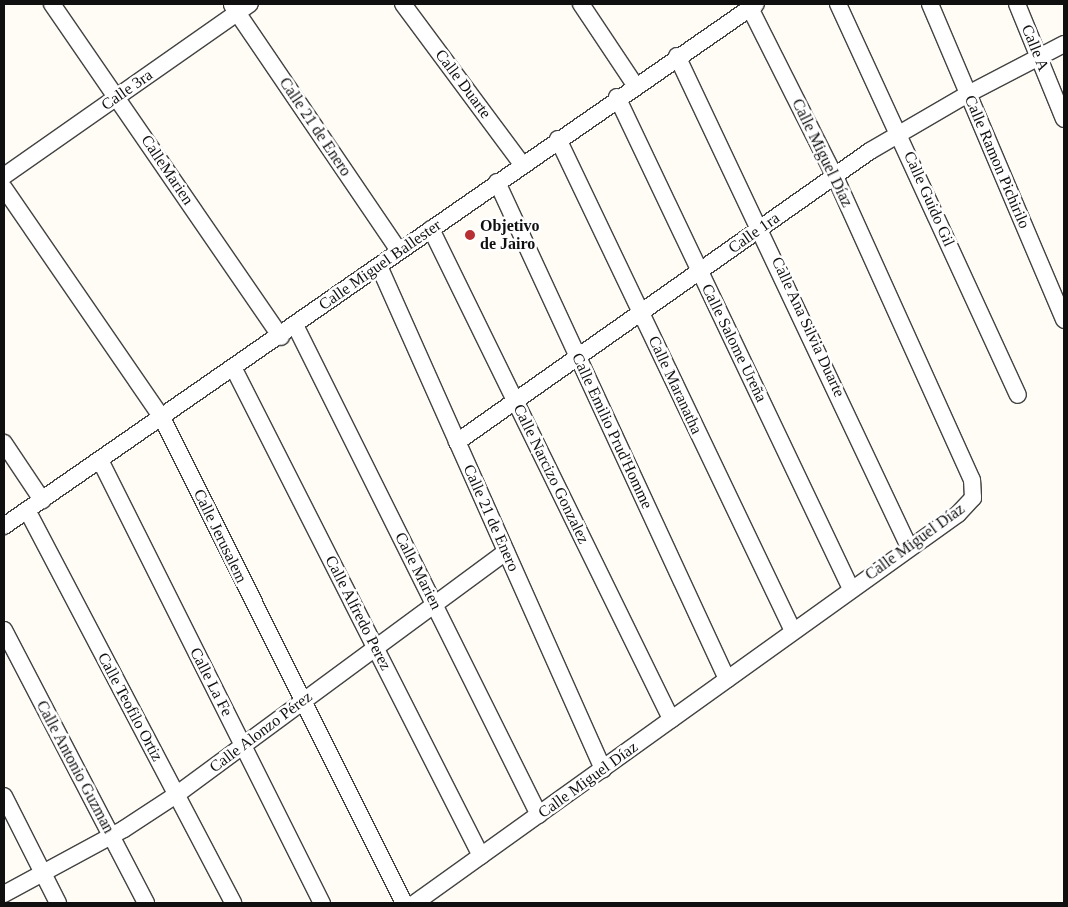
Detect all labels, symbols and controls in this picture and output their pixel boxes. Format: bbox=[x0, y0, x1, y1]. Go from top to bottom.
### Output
street label: Calle A bbox=[1017, 22, 1053, 74]
street label: Calle Duarte bbox=[431, 46, 495, 122]
street label: Calle 3ra bbox=[98, 65, 156, 115]
street label: Calle 21 de Enero bbox=[275, 74, 355, 180]
street label: Calle Ramon Pichirilo bbox=[960, 92, 1034, 232]
street label: Calle Miguel Díaz bbox=[787, 96, 857, 210]
street label: CalleMarien bbox=[137, 131, 197, 209]
street label: Calle Guido Gil bbox=[899, 148, 959, 250]
street label: Calle 1ra bbox=[725, 208, 783, 258]
street label: Calle Miguel Ballester bbox=[315, 216, 445, 314]
place label: Objetivo de Jairo bbox=[480, 216, 540, 254]
marker: Objetivo de Jairo bbox=[464, 229, 476, 241]
street label: Calle Ana Silvia Duarte bbox=[767, 253, 849, 401]
street label: Calle Salome Ureña bbox=[697, 281, 771, 405]
street label: Calle Maranatha bbox=[644, 333, 706, 437]
street label: Calle Emilio Prud'Homme bbox=[567, 350, 657, 512]
street label: Calle Narcizo Gonzalez bbox=[509, 401, 593, 547]
street label: Calle 21 de Enero bbox=[459, 462, 523, 574]
street label: Calle Jerusalem bbox=[189, 486, 251, 586]
street label: Calle Miguel Díaz bbox=[862, 499, 968, 585]
street label: Calle Marien bbox=[390, 529, 446, 613]
street label: Calle Alfredo Perez bbox=[321, 552, 395, 674]
street label: Calle La Fe bbox=[186, 644, 236, 720]
street label: Calle Teofilo Ortiz bbox=[93, 649, 167, 765]
street label: Calle Alonzo Pérez bbox=[206, 687, 316, 777]
street label: Calle Antonio Guzman bbox=[32, 697, 118, 837]
street label: Calle Miguel Díaz bbox=[535, 737, 641, 823]

